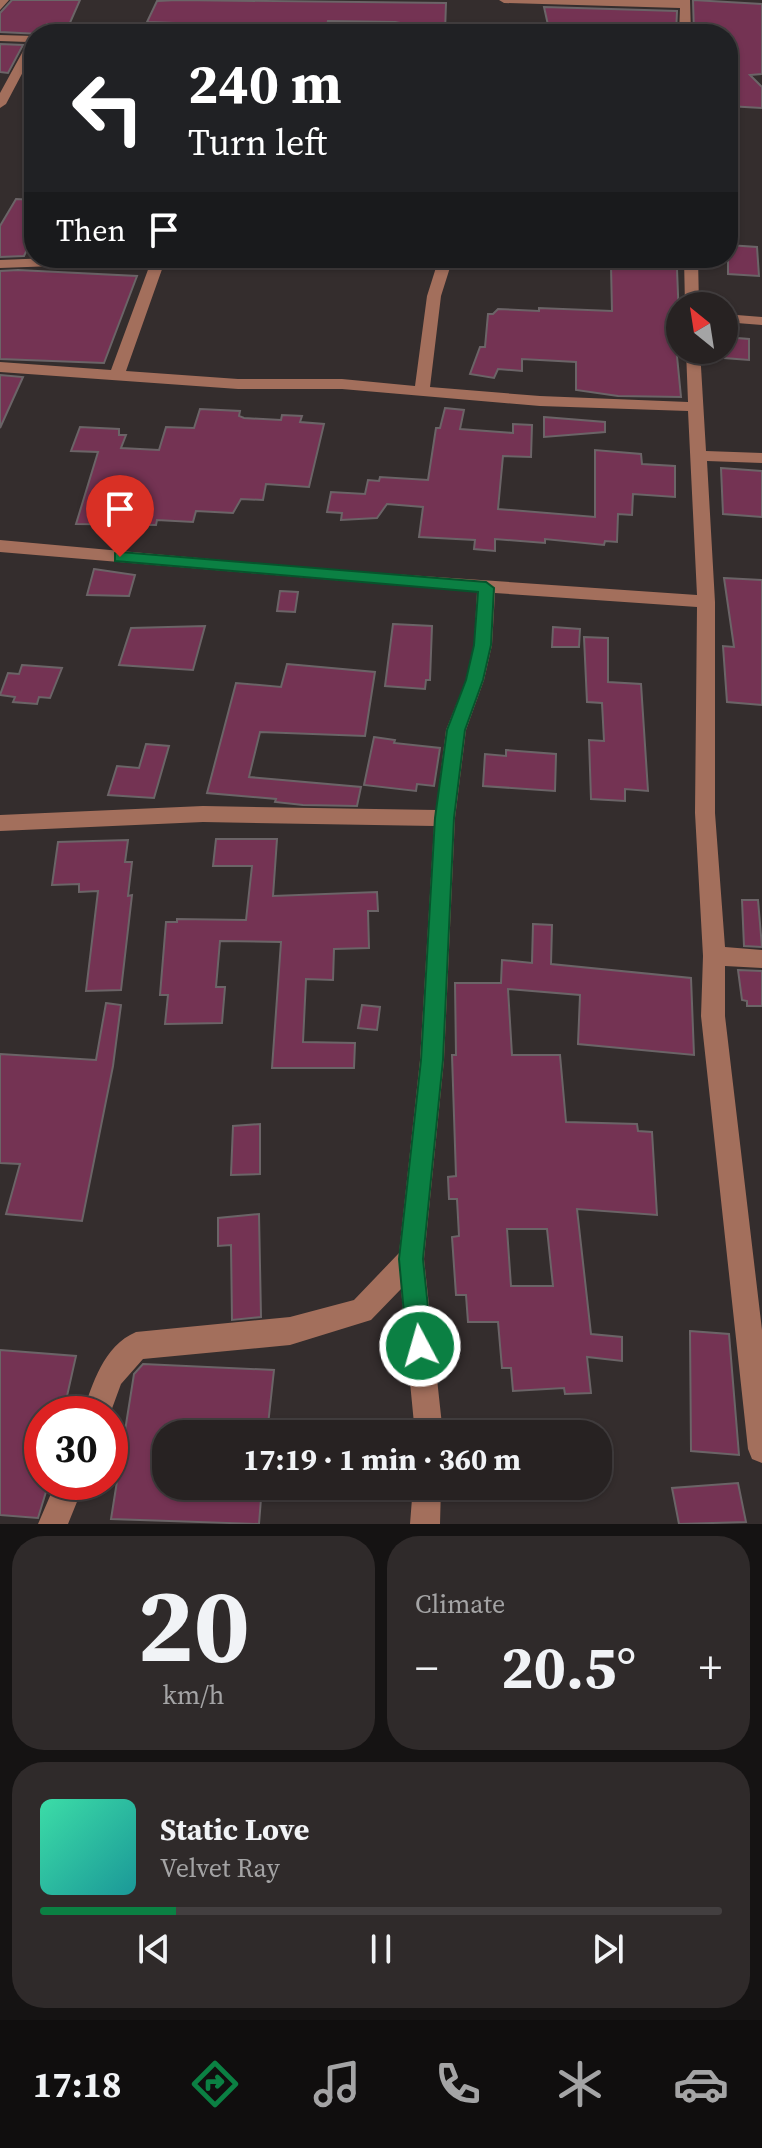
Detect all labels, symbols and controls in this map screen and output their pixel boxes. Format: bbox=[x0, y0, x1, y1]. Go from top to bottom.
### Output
text: 240 m bbox=[188, 45, 342, 122]
icon: left bbox=[56, 56, 160, 160]
text: Turn left bbox=[188, 118, 327, 167]
icon: arrive bbox=[142, 208, 186, 252]
text: Then bbox=[56, 210, 126, 251]
north arrow bbox=[666, 292, 738, 364]
map controls bbox=[666, 292, 738, 364]
pin bbox=[86, 475, 154, 557]
icon: arrive bbox=[98, 487, 142, 531]
position arrow bbox=[378, 1304, 462, 1388]
speed limit sign: 30 bbox=[24, 1396, 128, 1500]
text: 17:19 · 1 min · 360 m bbox=[243, 1439, 521, 1480]
text: 20 bbox=[137, 1553, 250, 1696]
text: Climate bbox=[415, 1586, 505, 1622]
text: 20.5° bbox=[501, 1626, 636, 1708]
text: − bbox=[415, 1637, 438, 1698]
text: + bbox=[699, 1637, 722, 1698]
text: km/h bbox=[163, 1677, 224, 1713]
text: Static Love bbox=[160, 1809, 309, 1850]
text: Velvet Ray bbox=[160, 1850, 280, 1886]
icon: previous bbox=[132, 1927, 176, 1971]
icon: pause bbox=[359, 1927, 403, 1971]
icon: next bbox=[586, 1927, 630, 1971]
icon: directions bbox=[187, 2056, 243, 2112]
icon: music bbox=[309, 2056, 365, 2112]
icon: phone bbox=[430, 2056, 486, 2112]
icon: climate bbox=[552, 2056, 608, 2112]
icon: car bbox=[673, 2056, 729, 2112]
text: 17:18 bbox=[33, 2060, 122, 2109]

